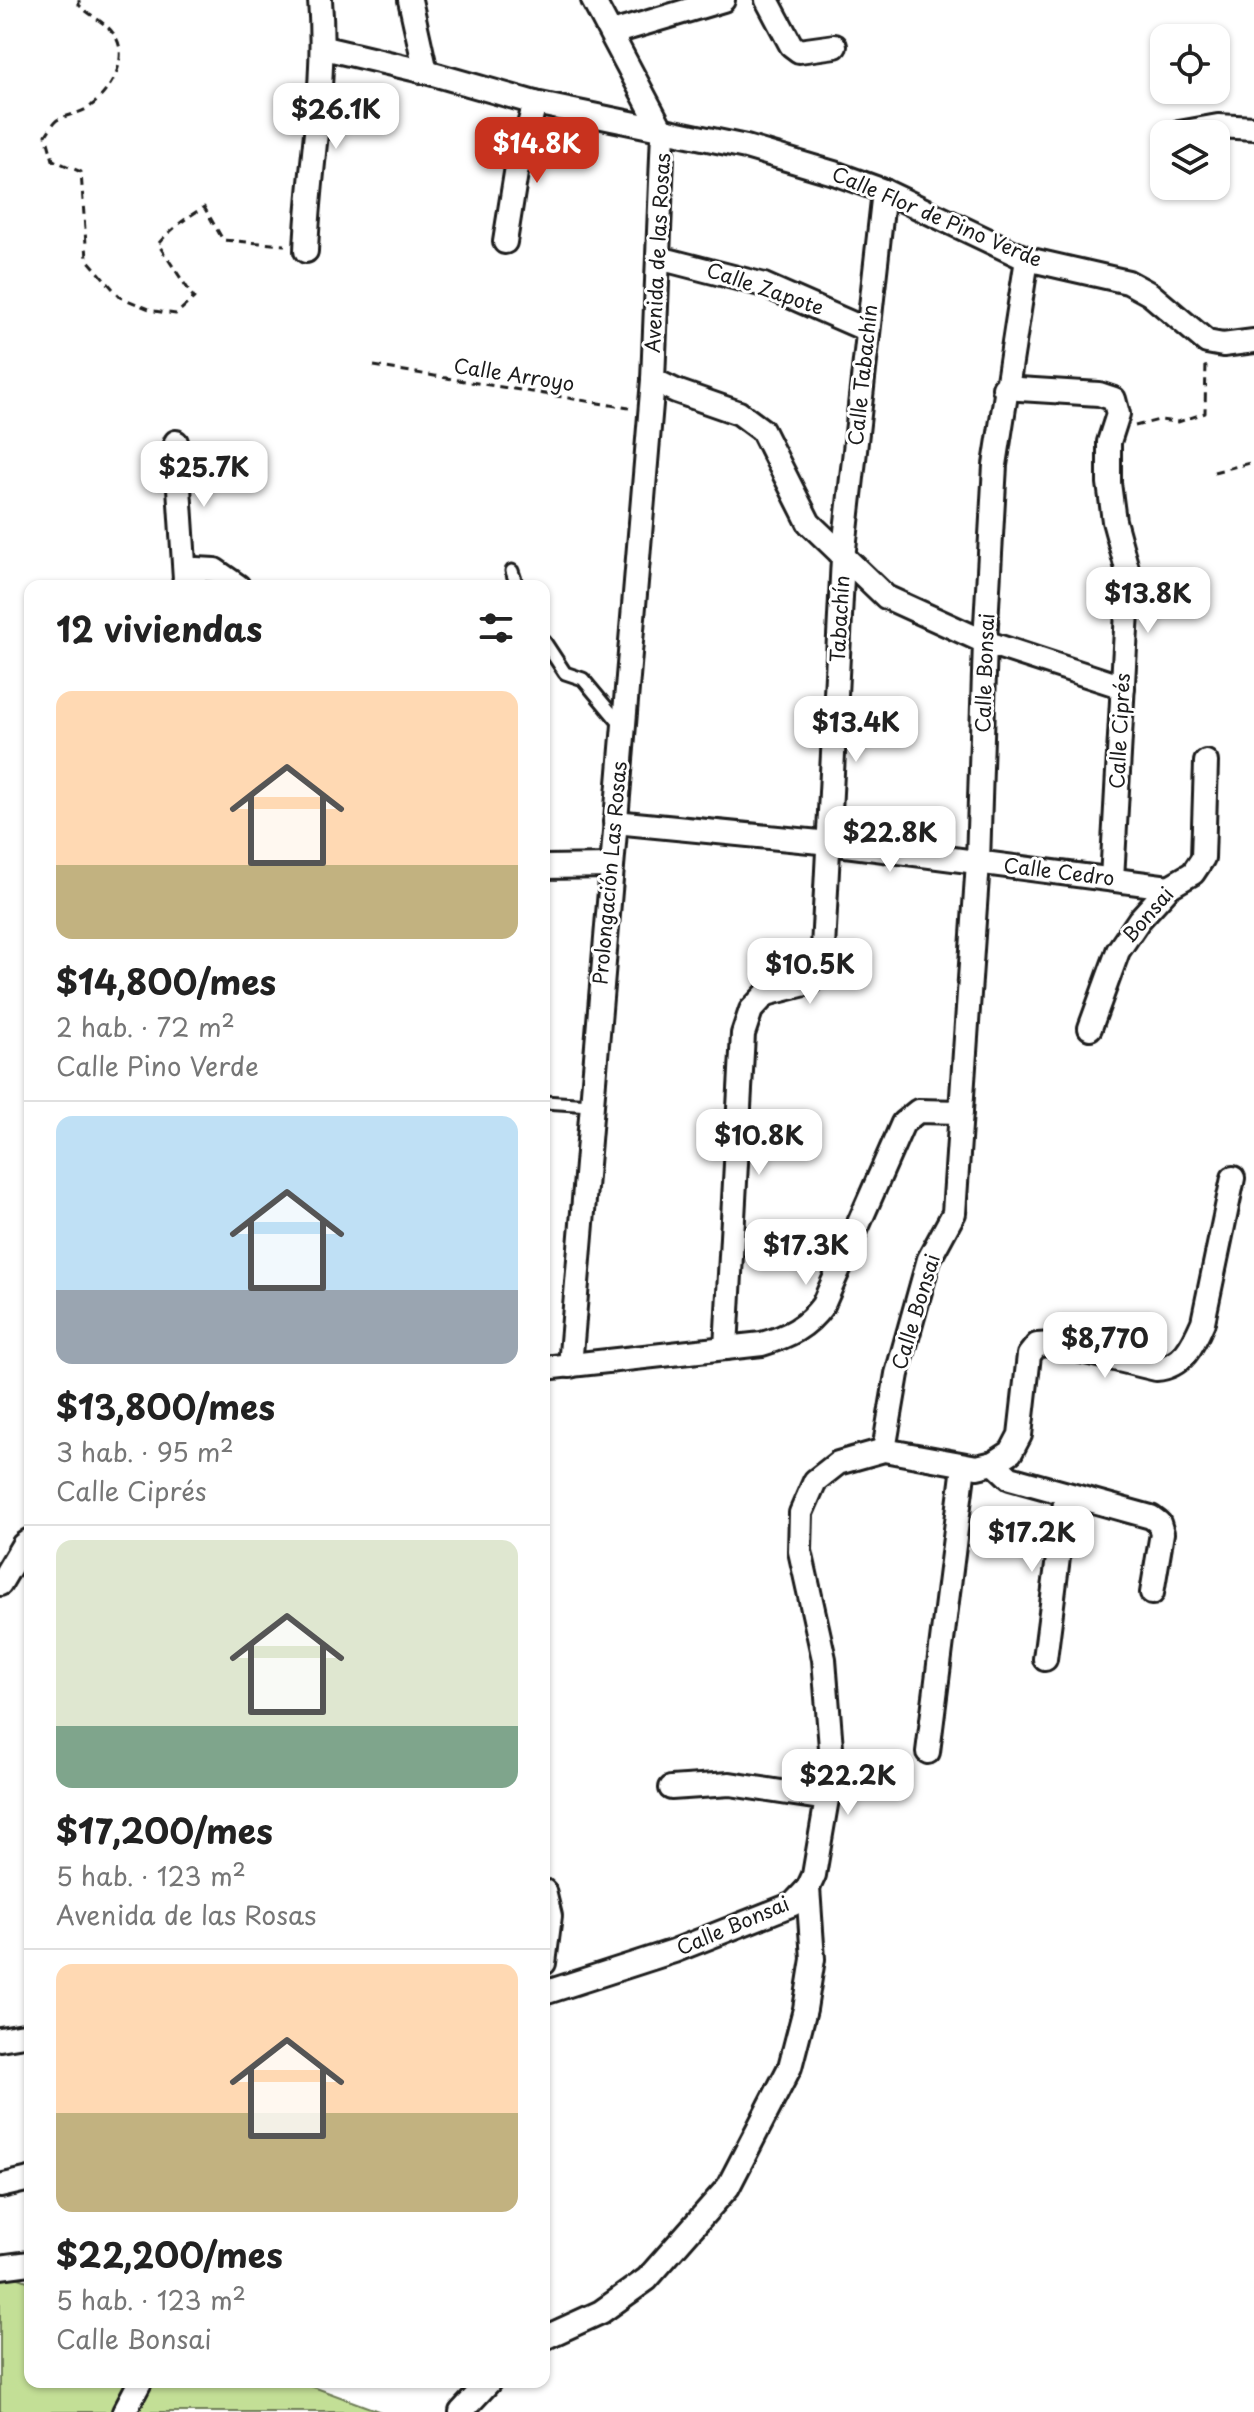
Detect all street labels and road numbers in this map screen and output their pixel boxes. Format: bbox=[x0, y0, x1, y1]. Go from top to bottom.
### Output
street label: Avenida de las Rosas bbox=[637, 152, 677, 354]
street label: Calle Flor de Pino Verde bbox=[828, 158, 1047, 274]
street label: Calle Zapote bbox=[703, 254, 828, 322]
street label: Calle Tabachín bbox=[840, 303, 884, 447]
street label: Calle Arroyo bbox=[452, 350, 577, 398]
street label: Tabachín bbox=[822, 575, 856, 663]
street label: Calle Bonsai bbox=[967, 613, 1001, 733]
street label: Calle Ciprés bbox=[1101, 672, 1137, 790]
street label: Prolongación Las Rosas bbox=[584, 760, 634, 986]
street label: Calle Cedro bbox=[1002, 849, 1116, 893]
street label: Bonsai bbox=[1114, 880, 1180, 949]
street label: Calle Bonsai bbox=[883, 1250, 947, 1373]
street label: Calle Bonsai bbox=[672, 1888, 794, 1962]

